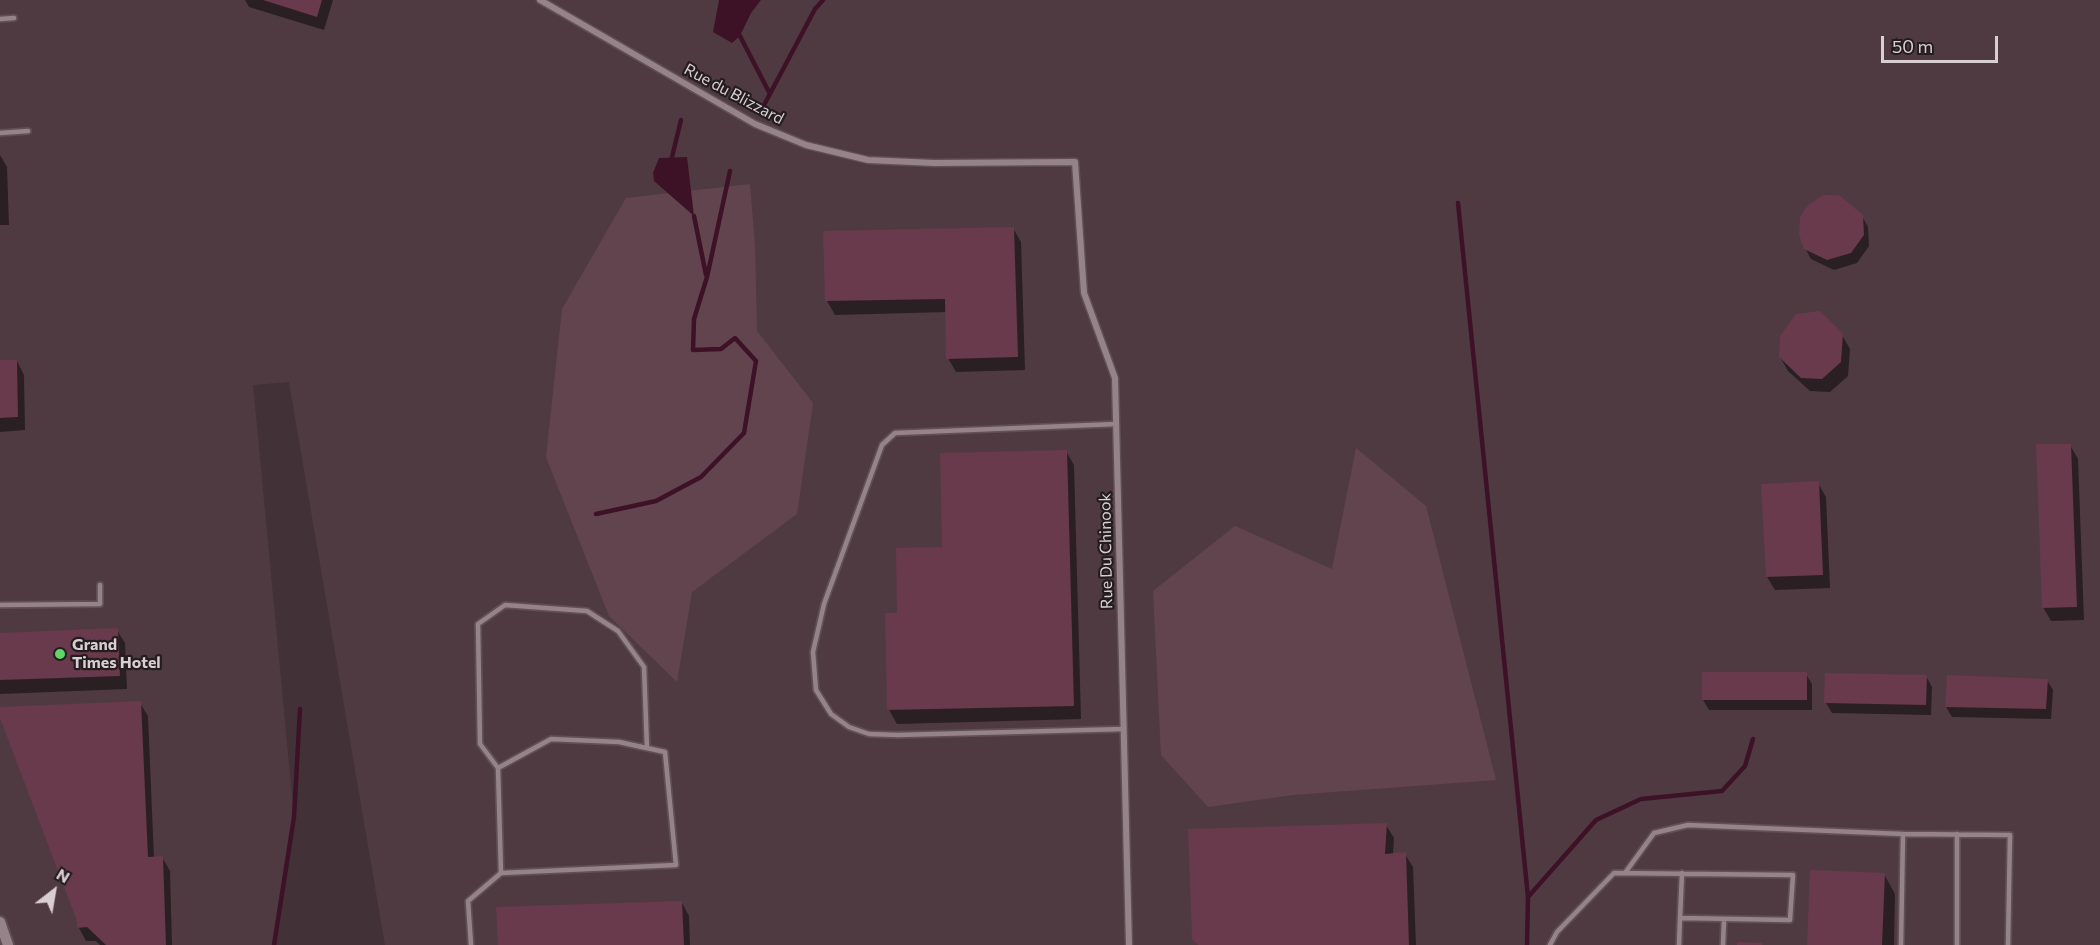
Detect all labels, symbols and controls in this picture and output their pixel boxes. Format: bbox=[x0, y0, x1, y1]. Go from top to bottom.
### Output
scale bar bbox=[1884, 24, 2001, 62]
text: 50 m bbox=[1892, 35, 1933, 57]
street label: Rue du Blizzard bbox=[681, 60, 787, 128]
street label: Rue Du Chinook bbox=[1095, 493, 1117, 609]
place label: Grand Times Hotel bbox=[72, 635, 161, 673]
marker: Grand Times Hotel bbox=[53, 647, 67, 661]
north arrow bbox=[24, 861, 84, 921]
text: N bbox=[53, 864, 74, 886]

